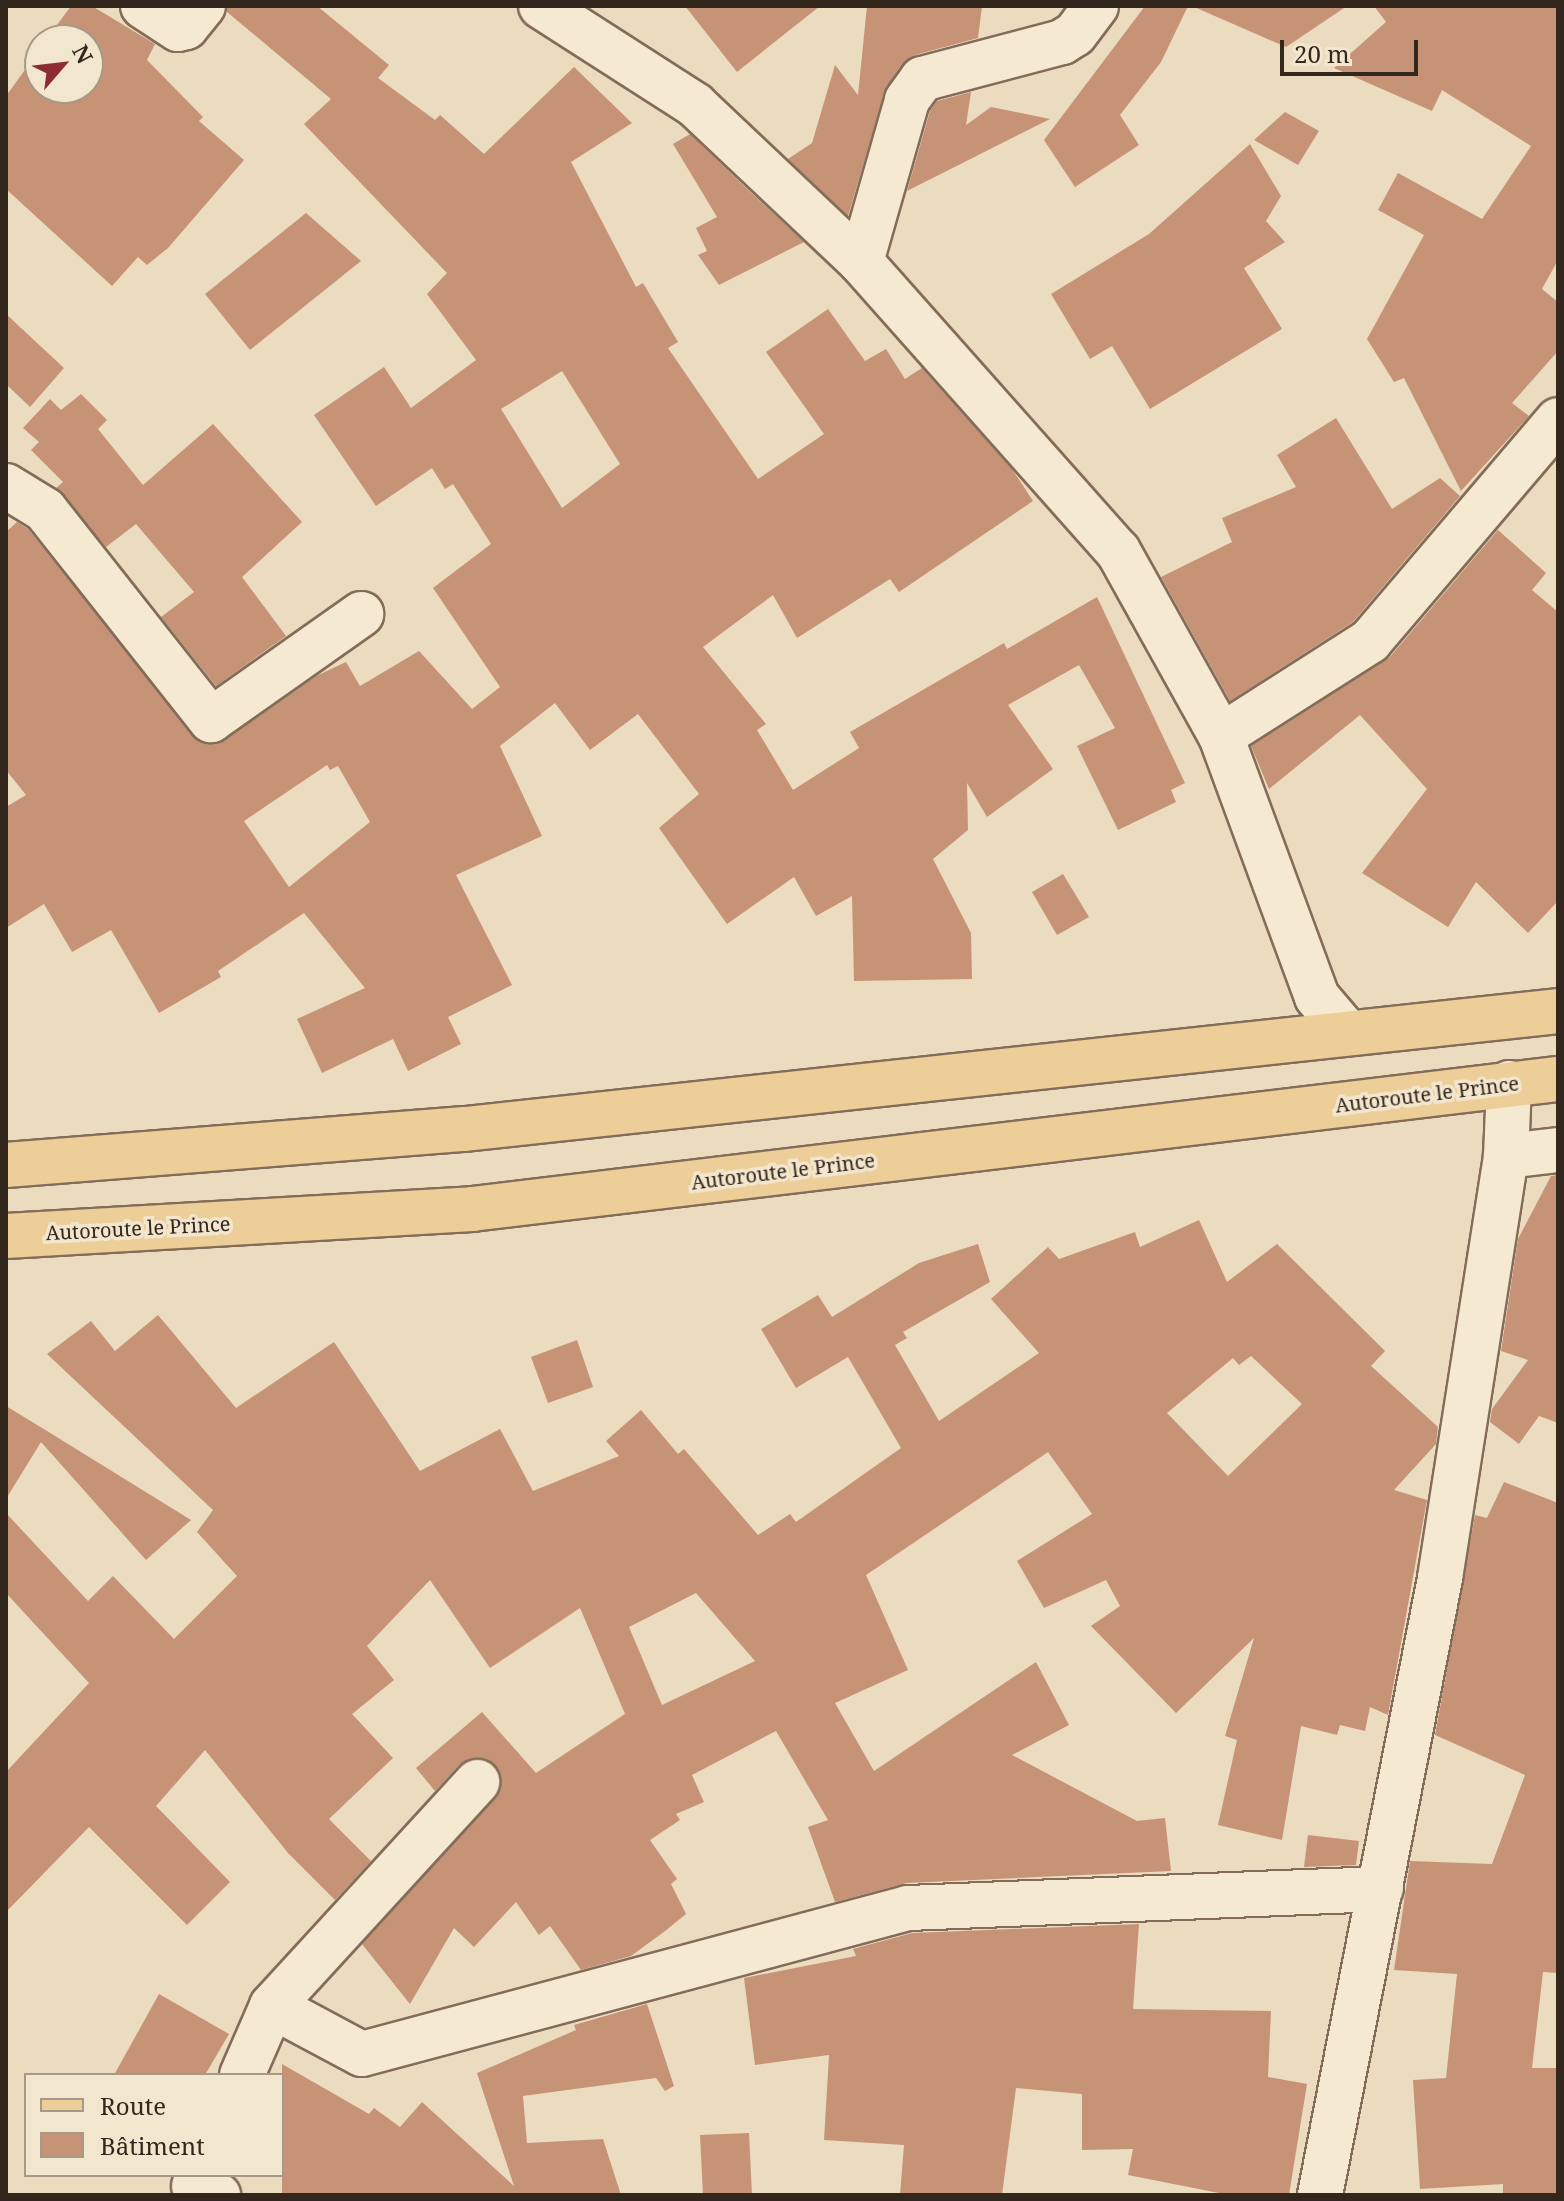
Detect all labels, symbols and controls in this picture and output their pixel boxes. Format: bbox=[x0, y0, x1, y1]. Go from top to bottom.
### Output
north arrow bbox=[24, 24, 104, 104]
scale bar bbox=[1284, 24, 1422, 74]
text: 20 m bbox=[1294, 37, 1350, 70]
text: N bbox=[66, 39, 101, 68]
street label: Autoroute le Prince bbox=[1334, 1071, 1520, 1117]
street label: Autoroute le Prince bbox=[690, 1148, 876, 1194]
street label: Autoroute le Prince bbox=[45, 1211, 231, 1245]
legend bbox=[24, 2073, 284, 2177]
text: Route bbox=[100, 2089, 166, 2122]
text: Bâtiment bbox=[100, 2129, 205, 2162]

